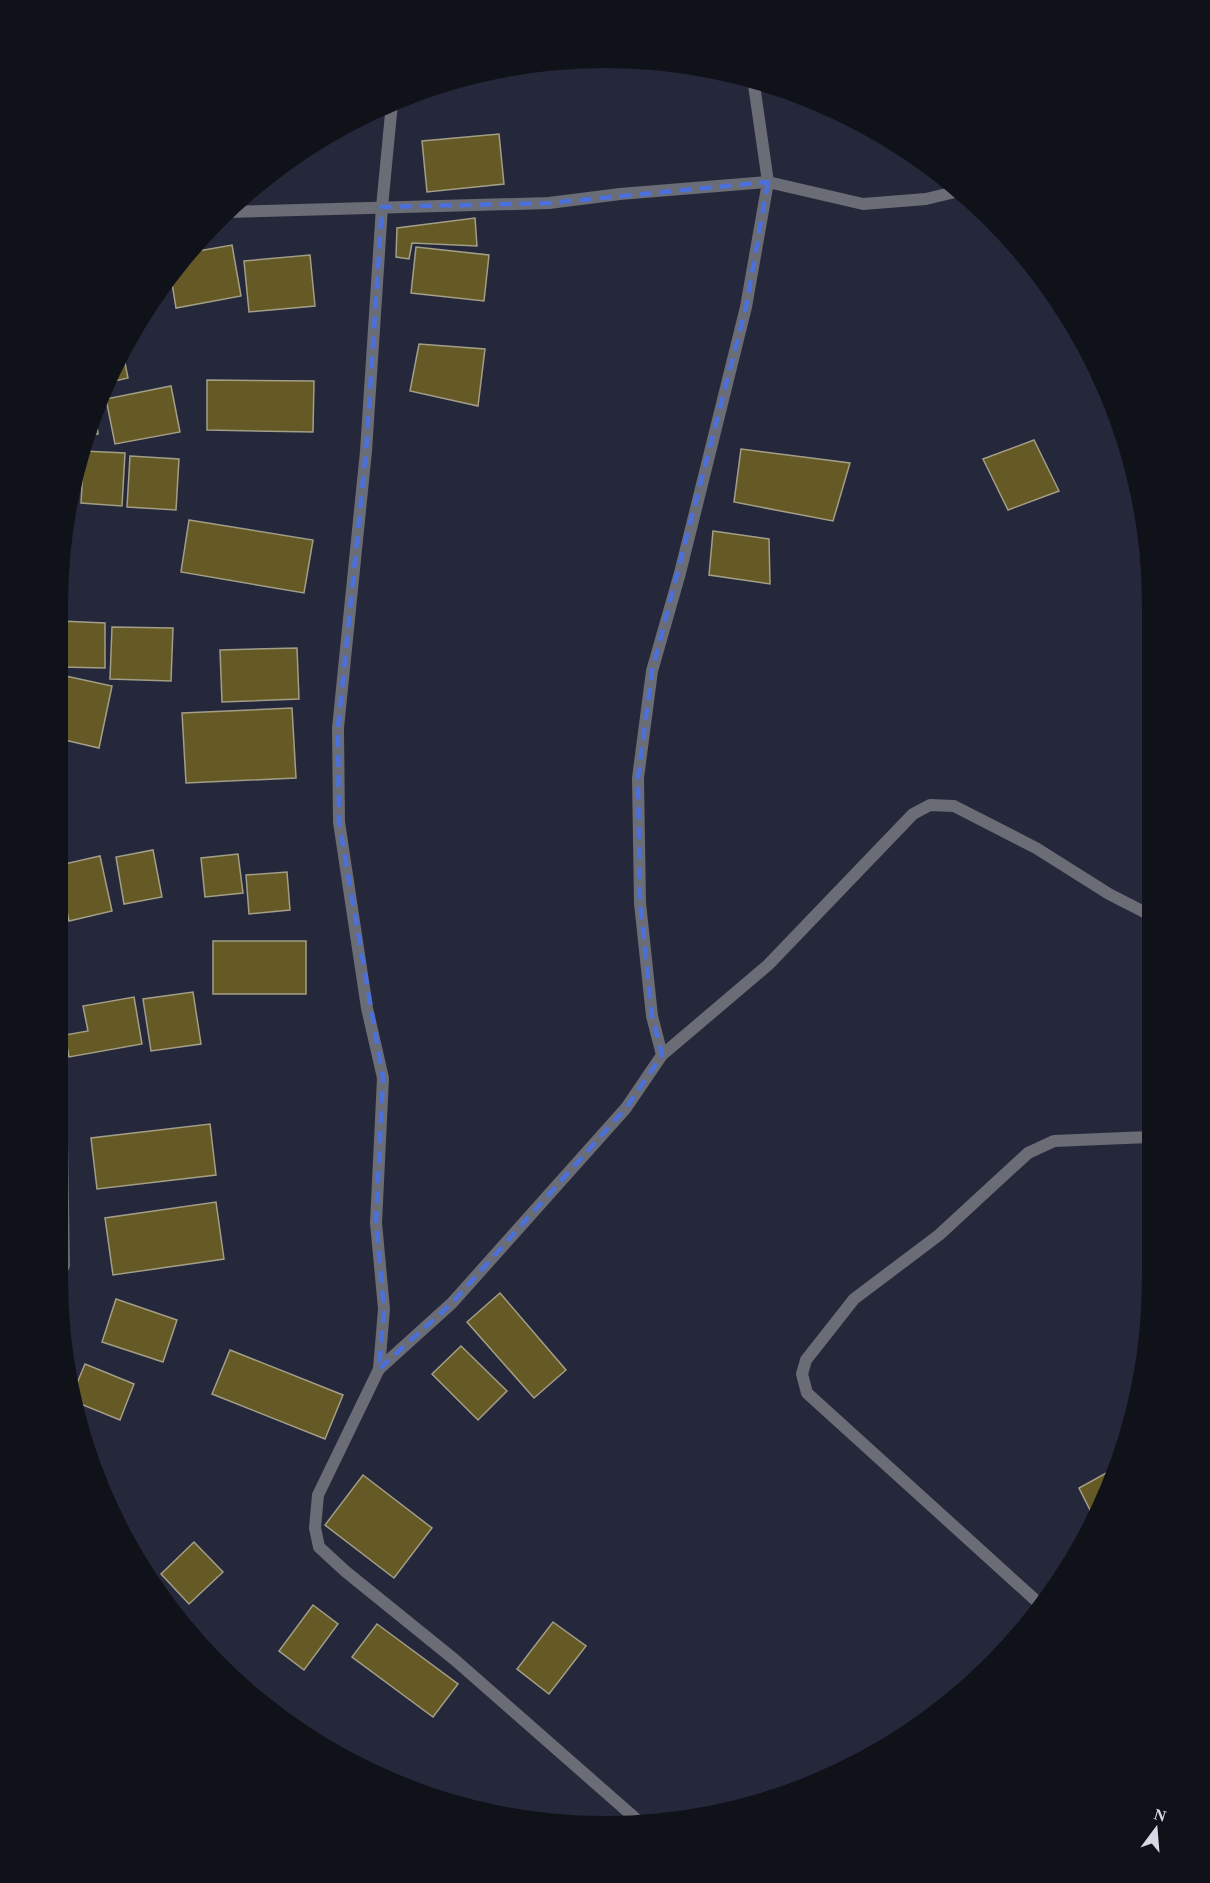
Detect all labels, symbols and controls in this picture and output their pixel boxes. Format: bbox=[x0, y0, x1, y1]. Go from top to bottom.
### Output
north arrow bbox=[1126, 1799, 1186, 1859]
text: N bbox=[1152, 1805, 1168, 1825]

